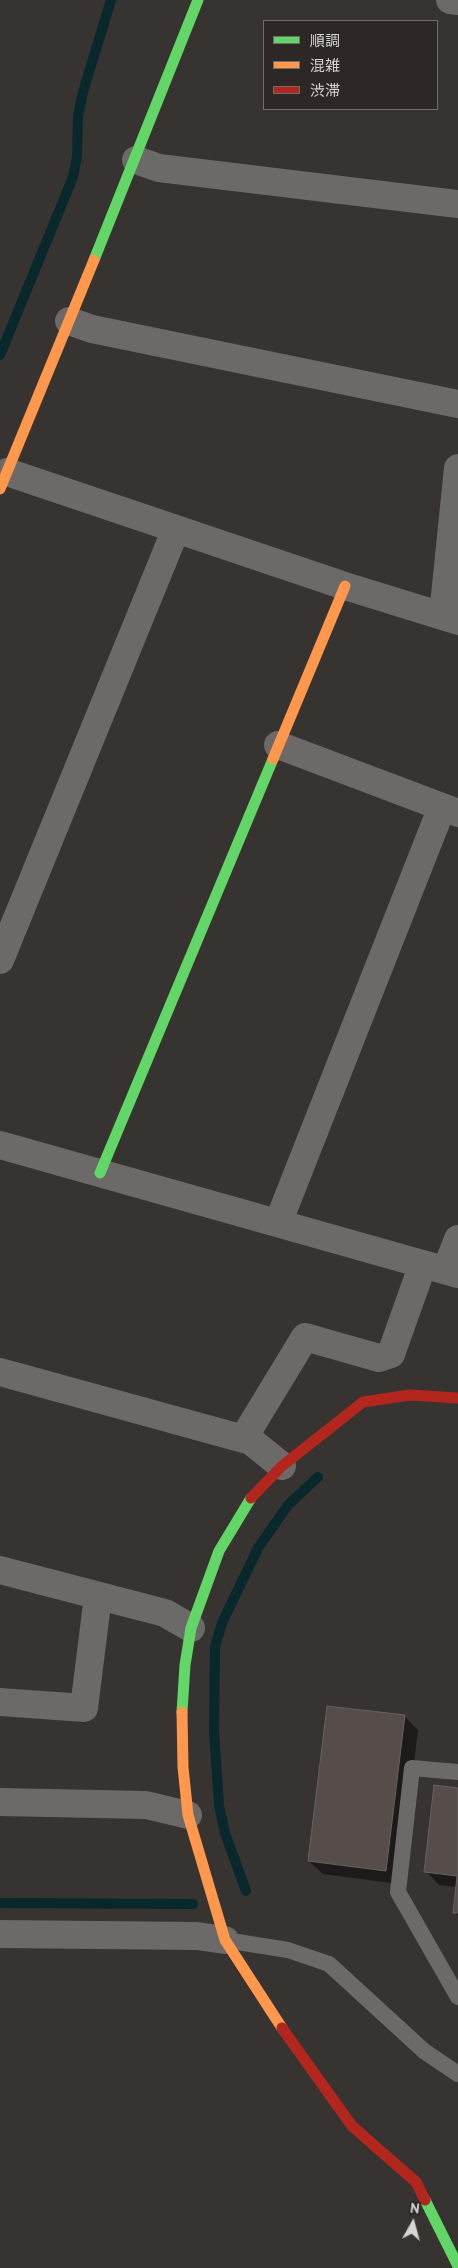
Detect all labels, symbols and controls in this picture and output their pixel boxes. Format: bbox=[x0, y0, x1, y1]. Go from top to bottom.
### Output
legend bbox=[263, 20, 438, 110]
text: 順調 bbox=[310, 31, 340, 50]
text: 混雑 bbox=[310, 56, 340, 75]
text: 渋滞 bbox=[310, 81, 340, 100]
north arrow bbox=[388, 2198, 438, 2248]
text: N bbox=[409, 2199, 420, 2218]

